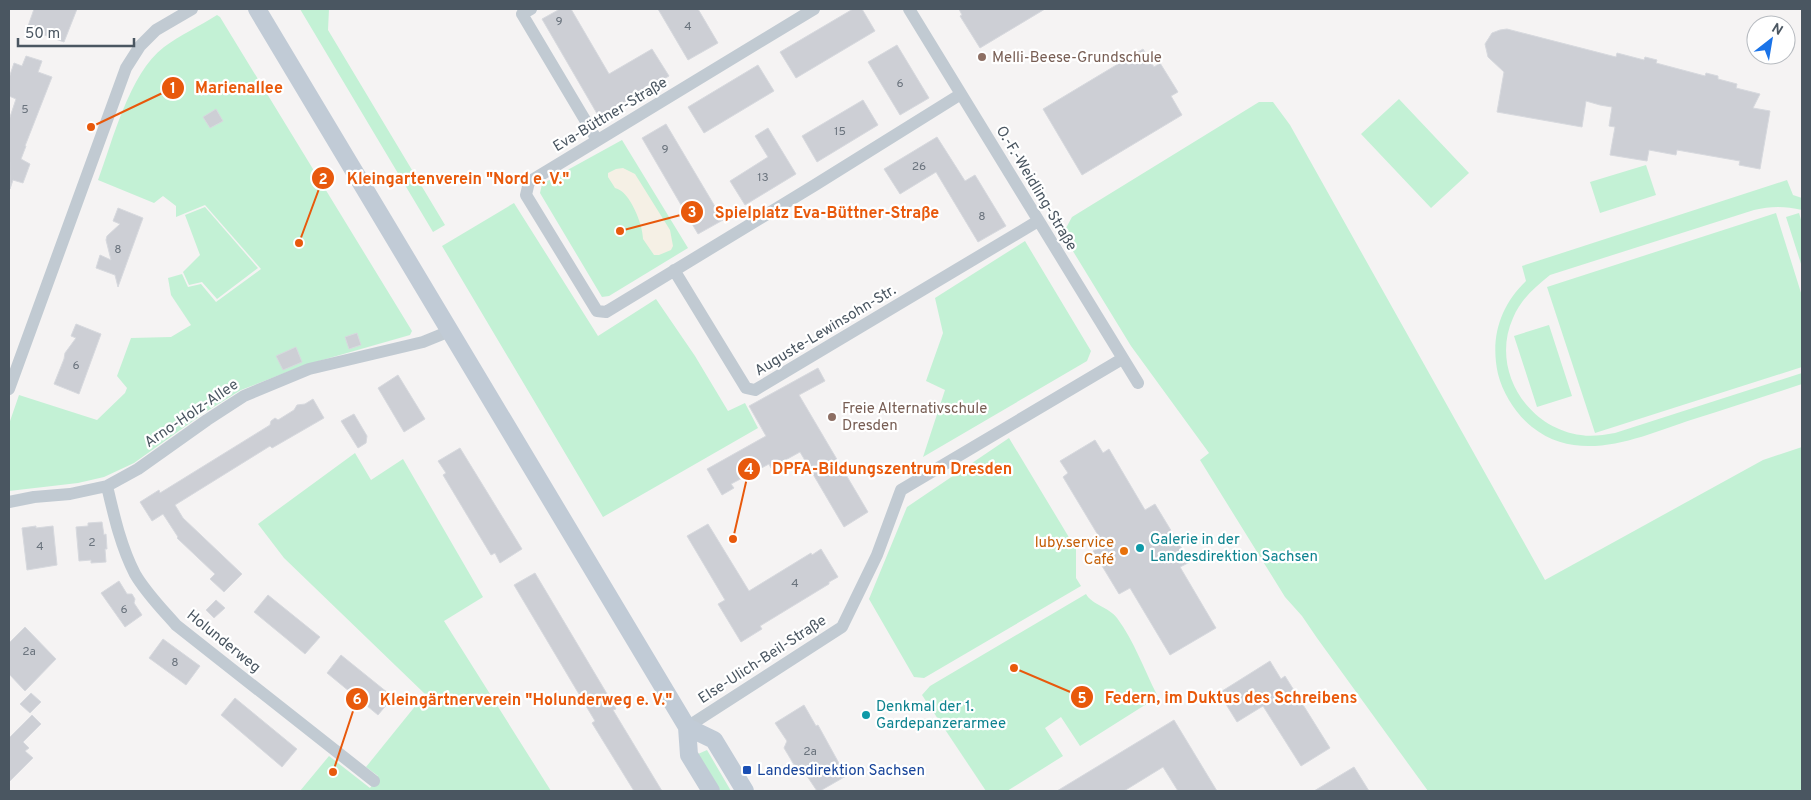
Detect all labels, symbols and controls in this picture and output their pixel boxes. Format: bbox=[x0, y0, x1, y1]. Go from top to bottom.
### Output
house number: 9 bbox=[555, 14, 563, 30]
scale bar bbox=[18, 15, 134, 47]
north arrow bbox=[1746, 15, 1796, 65]
house number: 4 bbox=[684, 19, 692, 35]
text: N bbox=[1768, 20, 1786, 40]
text: 50 m bbox=[25, 25, 60, 44]
place label: Melli-Beese-Grundschule bbox=[992, 49, 1162, 68]
marker: Melli-Beese-Grundschule bbox=[976, 51, 988, 63]
callout: Marienallee bbox=[160, 72, 293, 103]
street label: Eva-Büttner-Straße bbox=[550, 74, 671, 157]
house number: 6 bbox=[896, 76, 904, 92]
text: Marienallee bbox=[195, 79, 283, 99]
text: 1 bbox=[170, 80, 176, 99]
house number: 5 bbox=[21, 102, 29, 118]
street label: O.-F.-Weidling-Straße bbox=[991, 123, 1081, 255]
house number: 15 bbox=[834, 124, 846, 140]
house number: 9 bbox=[661, 142, 669, 158]
house number: 26 bbox=[912, 159, 926, 175]
callout: Kleingartenverein "Nord e. V." bbox=[311, 163, 579, 194]
text: Kleingartenverein "Nord e. V." bbox=[347, 170, 569, 190]
house number: 13 bbox=[757, 170, 769, 186]
text: 2 bbox=[318, 171, 328, 190]
callout: Spielplatz Eva-Büttner-Straße bbox=[680, 197, 949, 228]
text: 3 bbox=[688, 204, 697, 223]
text: Spielplatz Eva-Büttner-Straße bbox=[715, 204, 939, 224]
house number: 8 bbox=[978, 209, 986, 225]
house number: 8 bbox=[114, 242, 122, 258]
street label: Auguste-Lewinsohn-Str. bbox=[751, 281, 900, 381]
house number: 6 bbox=[72, 358, 80, 374]
street label: Arno-Holz-Allee bbox=[141, 376, 242, 453]
place label: Freie Alternativschule Dresden bbox=[842, 400, 987, 436]
marker: Freie Alternativschule Dresden bbox=[826, 411, 838, 423]
callout: DPFA-Bildungszentrum Dresden bbox=[737, 453, 1022, 484]
text: DPFA-Bildungszentrum Dresden bbox=[772, 460, 1012, 480]
text: 4 bbox=[744, 461, 754, 480]
place label: Galerie in der Landesdirektion Sachsen bbox=[1150, 531, 1318, 567]
place label: luby.service Café bbox=[1035, 534, 1114, 570]
house number: 2 bbox=[88, 535, 96, 551]
house number: 4 bbox=[36, 539, 44, 555]
marker: Galerie in der Landesdirektion Sachsen bbox=[1134, 542, 1146, 554]
marker: luby.service Café bbox=[1118, 545, 1130, 557]
house number: 4 bbox=[791, 576, 799, 592]
house number: 6 bbox=[120, 602, 128, 618]
street label: Holunderweg bbox=[182, 606, 264, 678]
street label: Else-Ulich-Beil-Straße bbox=[695, 612, 831, 709]
house number: 2a bbox=[22, 644, 36, 660]
house number: 8 bbox=[171, 655, 179, 671]
callout: Federn, im Duktus des Schreibens bbox=[1070, 682, 1367, 713]
callout: Kleingärtnerverein "Holunderweg e. V." bbox=[344, 684, 683, 715]
text: Federn, im Duktus des Schreibens bbox=[1105, 689, 1357, 709]
text: 5 bbox=[1077, 690, 1087, 709]
text: 6 bbox=[352, 691, 362, 710]
text: Kleingärtnerverein "Holunderweg e. V." bbox=[380, 691, 672, 711]
place label: Denkmal der 1. Gardepanzerarmee bbox=[876, 698, 1006, 734]
marker: Denkmal der 1. Gardepanzerarmee bbox=[860, 709, 872, 721]
house number: 2a bbox=[803, 744, 817, 760]
place label: Landesdirektion Sachsen bbox=[757, 762, 925, 781]
marker: Landesdirektion Sachsen bbox=[741, 764, 753, 776]

